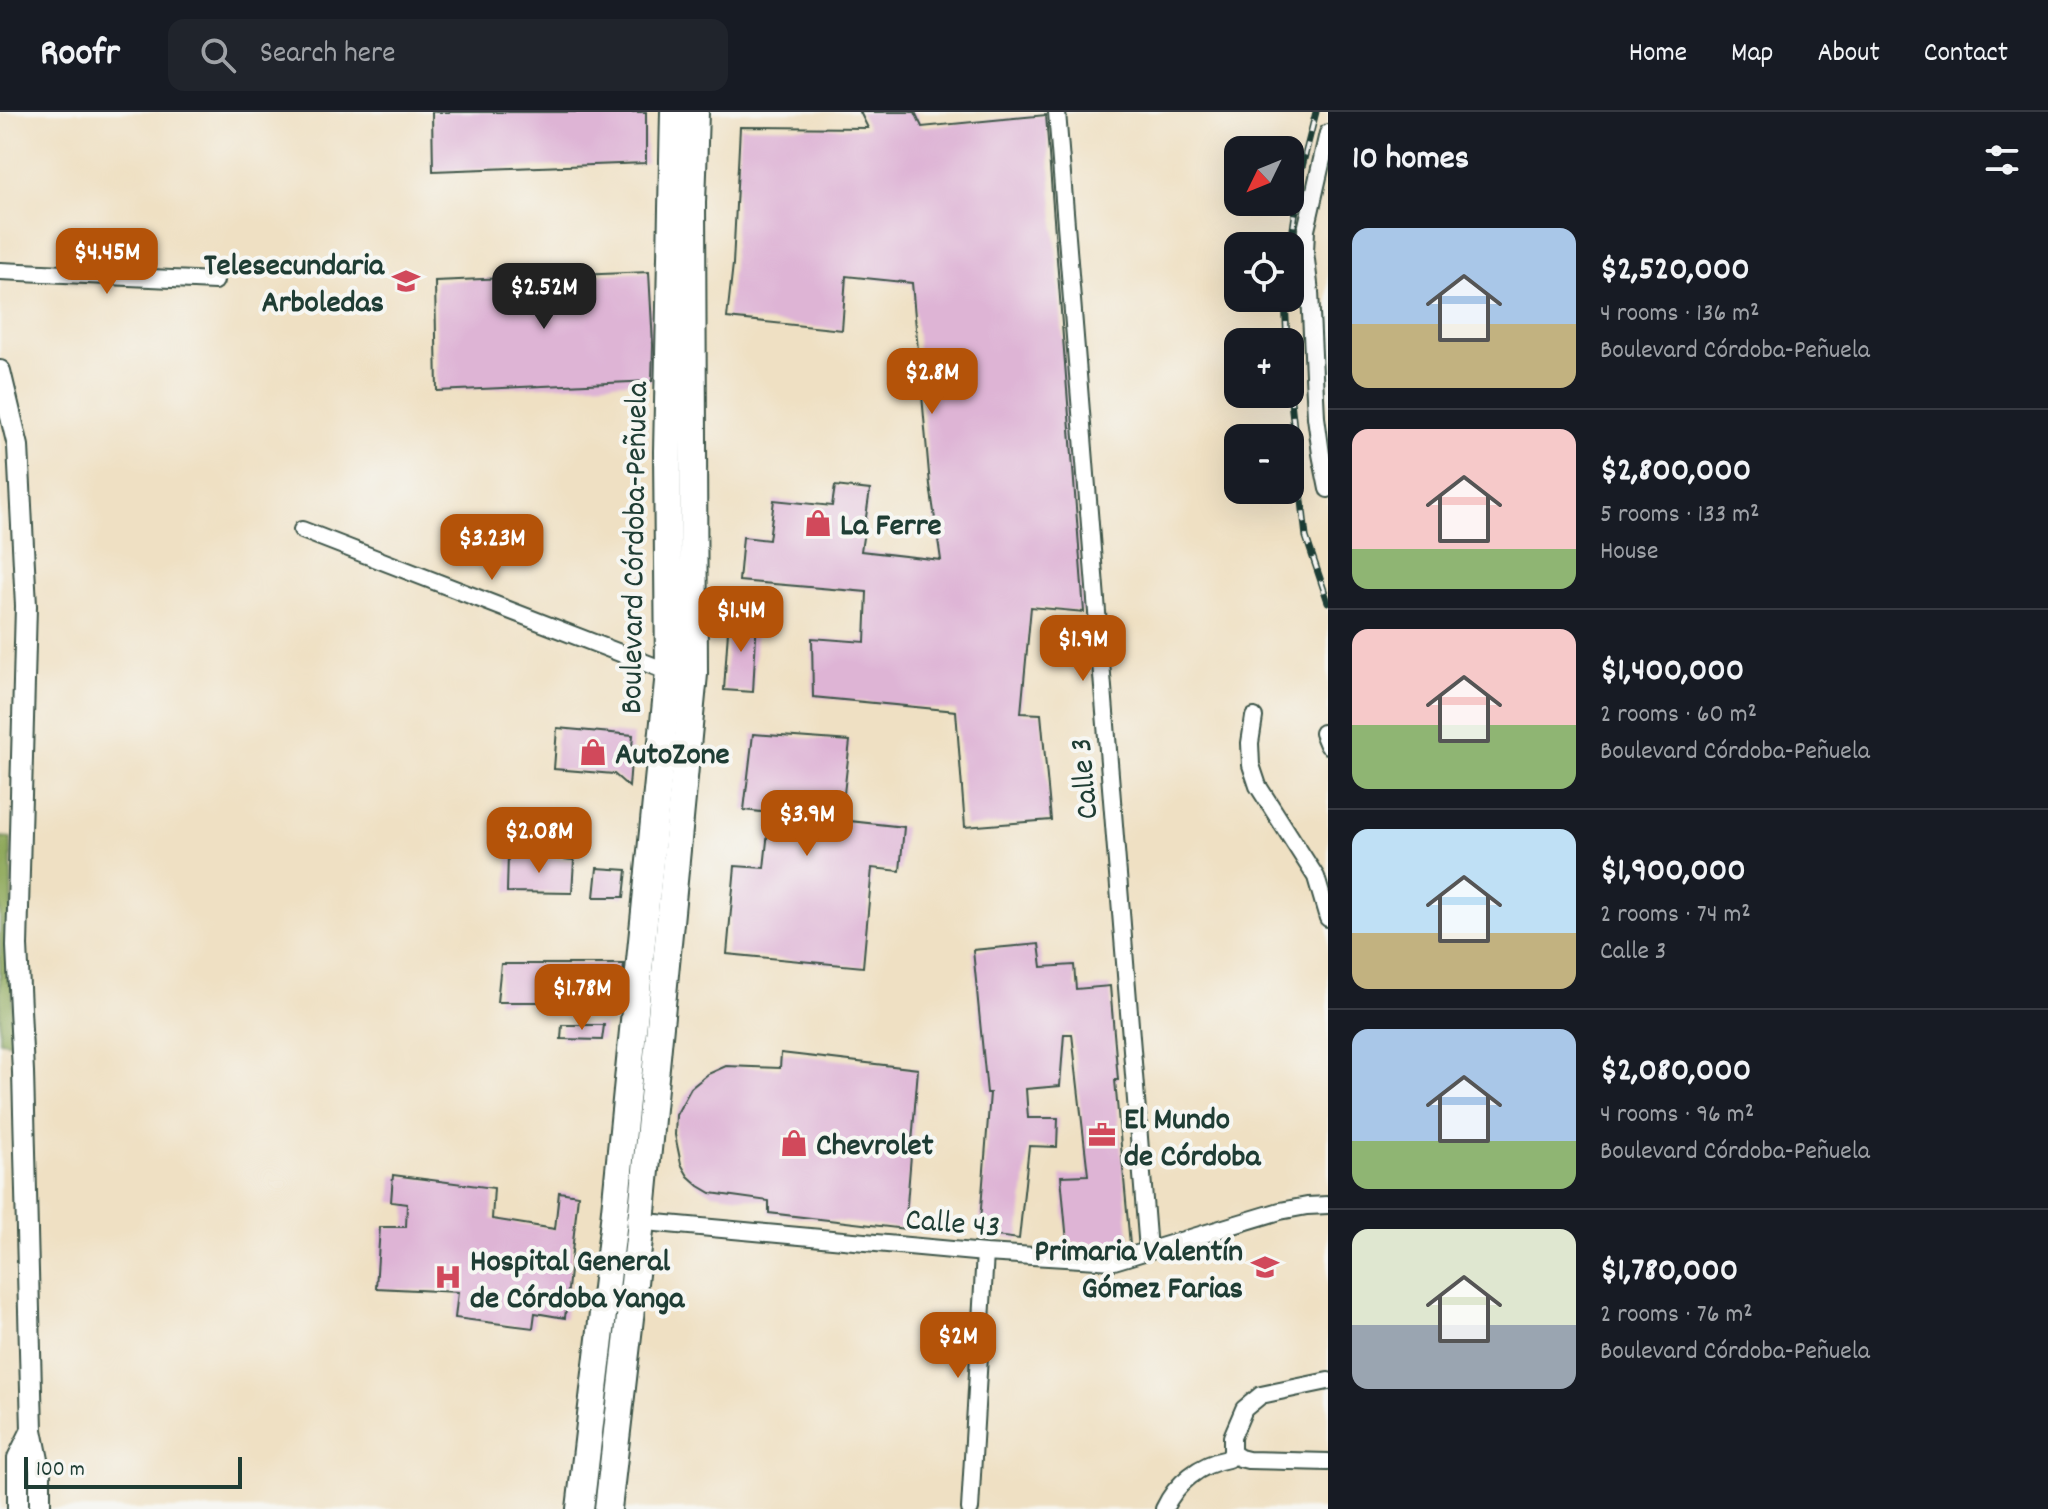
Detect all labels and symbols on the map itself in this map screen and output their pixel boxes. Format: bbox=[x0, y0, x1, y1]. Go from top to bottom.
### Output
north arrow bbox=[1224, 136, 1304, 216]
pin: $4.45M bbox=[42, 228, 172, 296]
place label: Telesecundaria Arboledas bbox=[204, 245, 385, 328]
pin: $2.52M bbox=[479, 263, 609, 331]
school or university icon: Telesecundaria Arboledas bbox=[391, 266, 421, 296]
pin: $2.8M bbox=[876, 348, 988, 416]
street label: Boulevard Córdoba-Peñuela bbox=[611, 381, 663, 715]
place label: La Ferre bbox=[840, 505, 942, 551]
shop icon: La Ferre bbox=[803, 508, 833, 538]
pin: $3.23M bbox=[427, 514, 557, 582]
pin: $1.4M bbox=[685, 586, 797, 654]
pin: $1.9M bbox=[1027, 615, 1139, 683]
place label: AutoZone bbox=[615, 734, 730, 780]
street label: Calle 3 bbox=[1061, 736, 1113, 821]
shop icon: AutoZone bbox=[578, 737, 608, 767]
pin: $3.9M bbox=[751, 790, 863, 858]
pin: $2.08M bbox=[474, 807, 604, 875]
pin: $1.78M bbox=[517, 964, 647, 1032]
place label: El Mundo de Córdoba bbox=[1124, 1099, 1261, 1182]
office icon: El Mundo de Córdoba bbox=[1087, 1120, 1117, 1150]
place label: Chevrolet bbox=[816, 1125, 934, 1171]
shop icon: Chevrolet bbox=[779, 1128, 809, 1158]
street label: Calle 43 bbox=[903, 1199, 1002, 1253]
place label: Primaria Valentín Gómez Farias bbox=[1034, 1231, 1243, 1314]
place label: Hospital General de Córdoba Yanga bbox=[470, 1241, 685, 1324]
school or university icon: Primaria Valentín Gómez Farias bbox=[1250, 1252, 1280, 1282]
hospital icon: Hospital General de Córdoba Yanga bbox=[433, 1262, 463, 1292]
pin: $2M bbox=[919, 1312, 997, 1380]
scale bar bbox=[24, 1453, 242, 1489]

